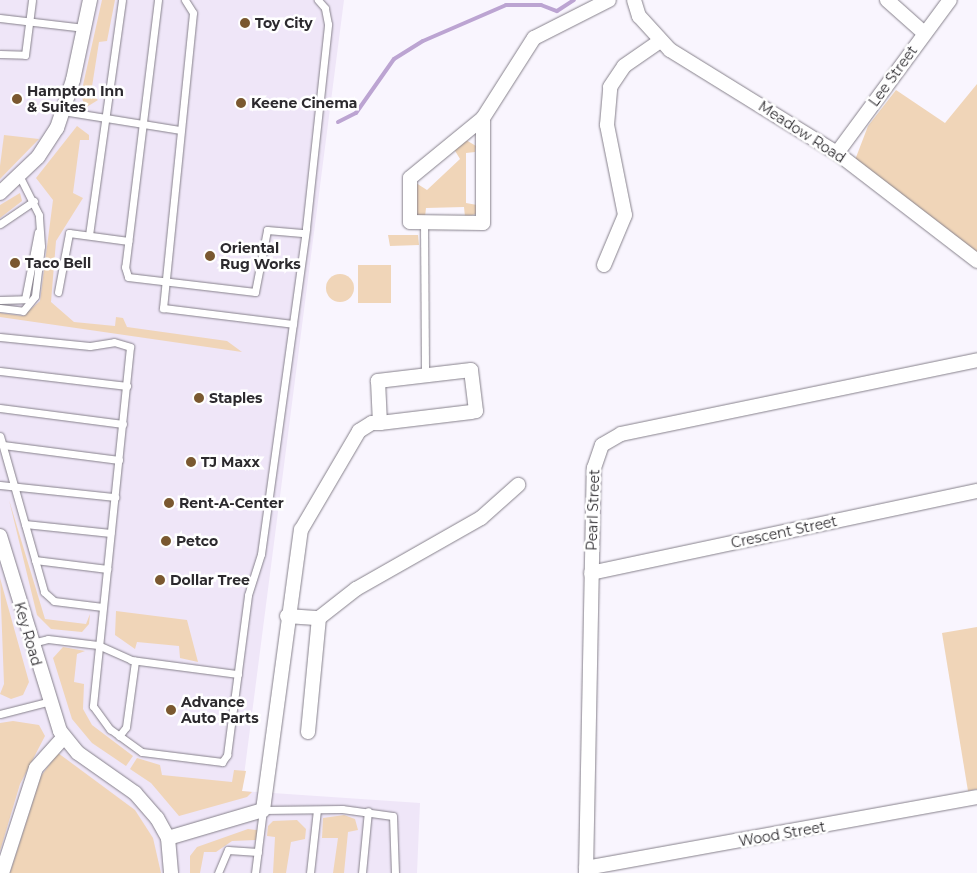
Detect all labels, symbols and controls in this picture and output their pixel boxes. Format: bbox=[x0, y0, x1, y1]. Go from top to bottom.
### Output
place label: Toy City bbox=[255, 15, 313, 31]
marker: Toy City bbox=[239, 17, 251, 29]
street label: Lee Street bbox=[865, 42, 921, 110]
place label: Hampton Inn & Suites bbox=[27, 83, 124, 115]
marker: Hampton Inn & Suites bbox=[11, 93, 23, 105]
place label: Keene Cinema bbox=[251, 95, 357, 111]
marker: Keene Cinema bbox=[235, 97, 247, 109]
street label: Meadow Road bbox=[755, 98, 849, 166]
place label: Oriental Rug Works bbox=[220, 240, 301, 272]
marker: Oriental Rug Works bbox=[204, 250, 216, 262]
place label: Taco Bell bbox=[25, 255, 91, 271]
marker: Taco Bell bbox=[9, 257, 21, 269]
place label: Staples bbox=[209, 390, 263, 406]
marker: Staples bbox=[193, 392, 205, 404]
place label: TJ Maxx bbox=[201, 454, 260, 470]
marker: TJ Maxx bbox=[185, 456, 197, 468]
street label: Pearl Street bbox=[583, 469, 603, 551]
place label: Rent-A-Center bbox=[179, 495, 284, 511]
marker: Rent-A-Center bbox=[163, 497, 175, 509]
street label: Crescent Street bbox=[729, 513, 839, 551]
place label: Petco bbox=[176, 533, 218, 549]
marker: Petco bbox=[160, 535, 172, 547]
place label: Dollar Tree bbox=[170, 572, 250, 588]
marker: Dollar Tree bbox=[154, 574, 166, 586]
street label: Key Road bbox=[11, 600, 45, 668]
place label: Advance Auto Parts bbox=[181, 694, 259, 726]
marker: Advance Auto Parts bbox=[165, 704, 177, 716]
street label: Wood Street bbox=[737, 818, 827, 850]

